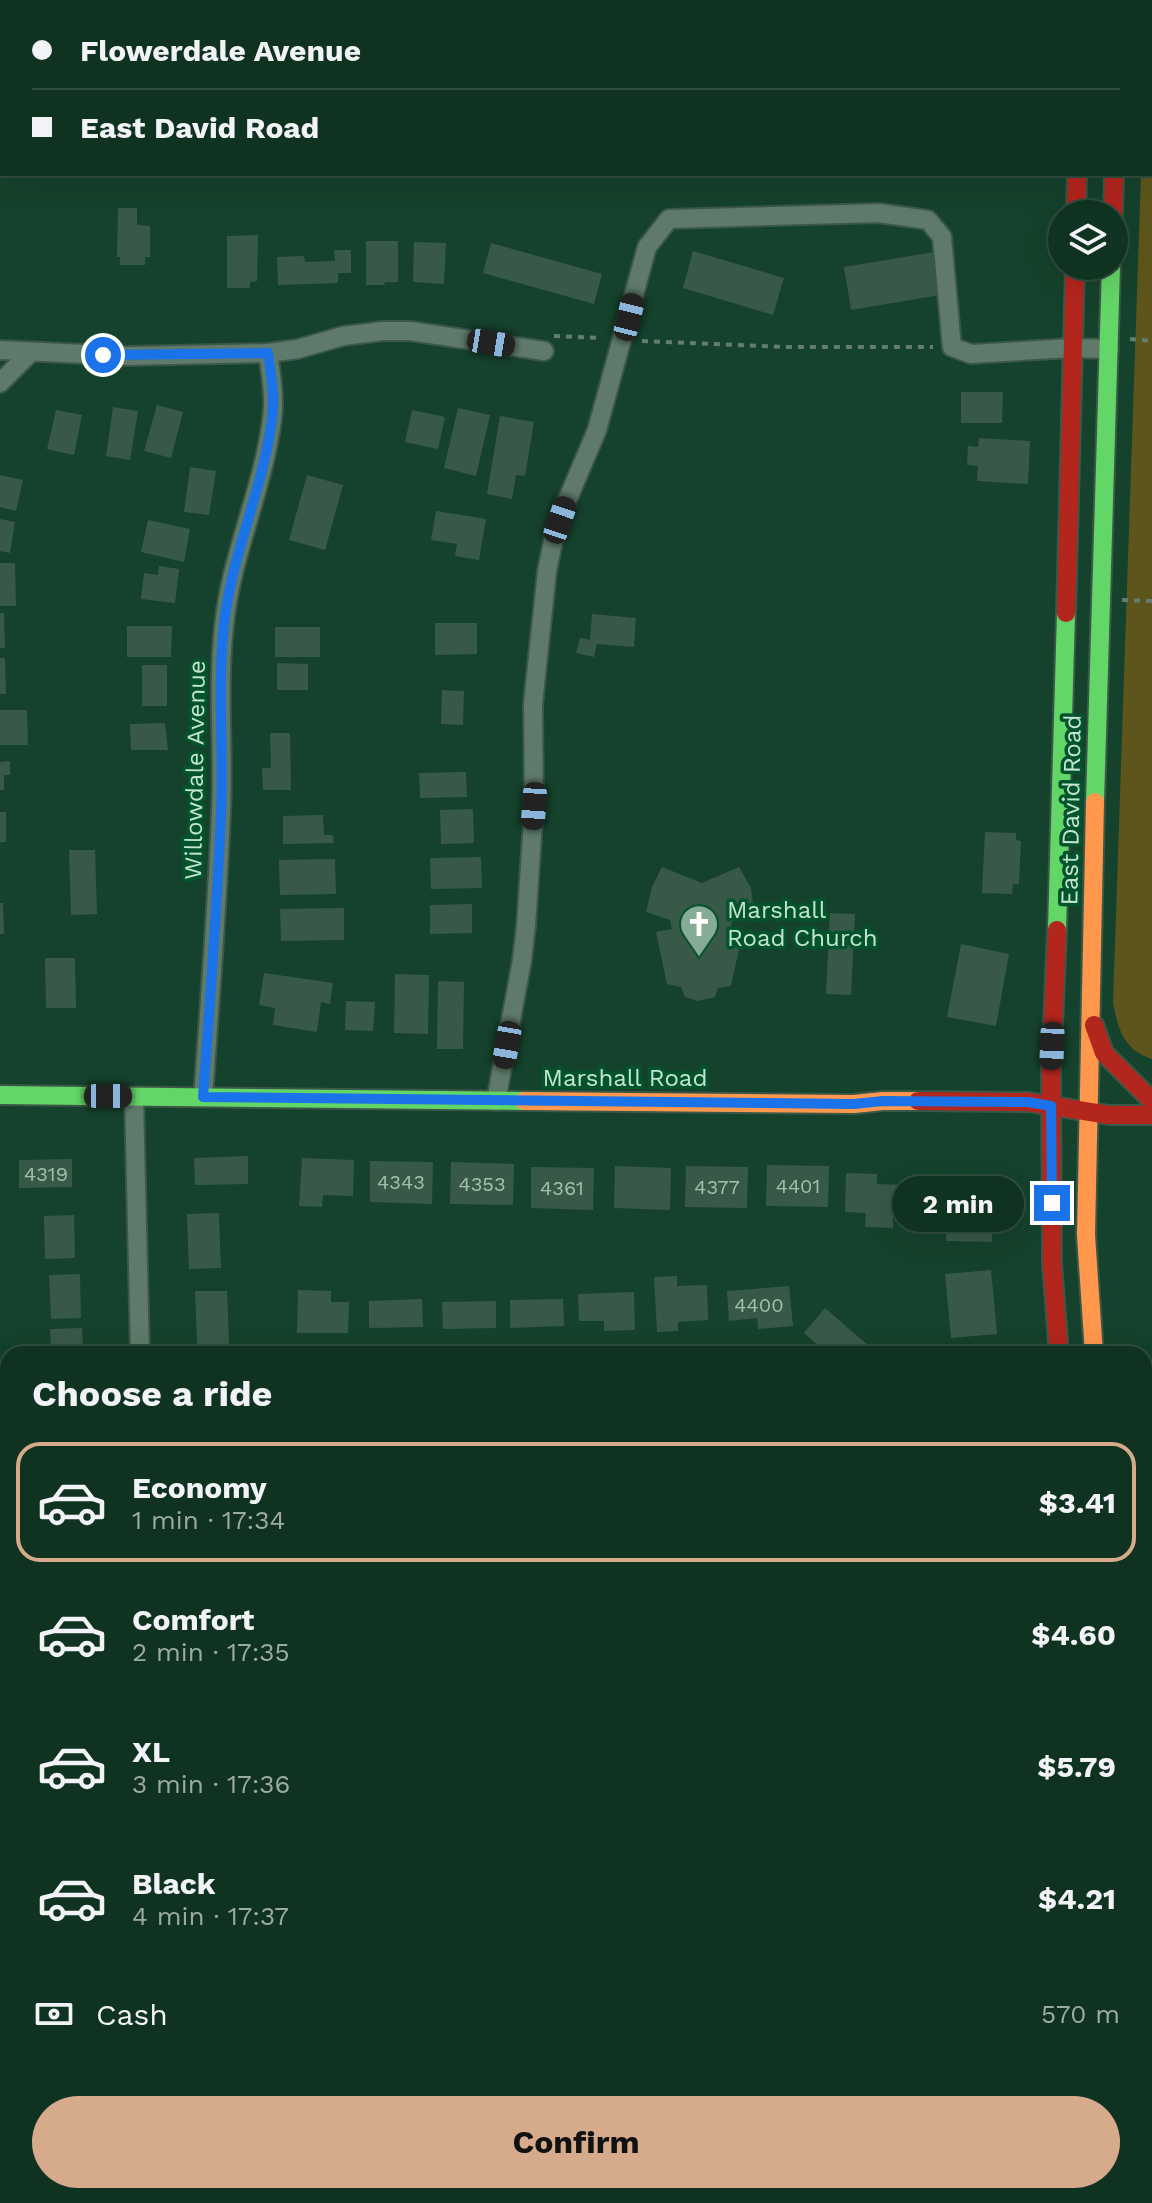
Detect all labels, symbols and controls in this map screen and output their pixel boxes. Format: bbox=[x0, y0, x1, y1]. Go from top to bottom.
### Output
text: Flowerdale Avenue bbox=[80, 33, 361, 68]
text: East David Road bbox=[80, 110, 319, 145]
map controls bbox=[1048, 200, 1128, 280]
button: layers bbox=[1048, 200, 1128, 280]
car bbox=[612, 291, 646, 343]
car bbox=[465, 327, 517, 359]
route start bbox=[85, 337, 121, 373]
car bbox=[541, 493, 579, 547]
street label: Willowdale Avenue bbox=[179, 660, 211, 880]
street label: East David Road bbox=[1055, 714, 1087, 906]
car bbox=[520, 781, 548, 831]
place label: Marshall Road Church bbox=[727, 896, 878, 952]
church icon: Marshall Road Church bbox=[678, 903, 720, 958]
car bbox=[491, 1019, 523, 1071]
car bbox=[1039, 1022, 1065, 1070]
street label: Marshall Road bbox=[543, 1064, 707, 1092]
car bbox=[84, 1084, 132, 1108]
house number: 4319 bbox=[24, 1162, 68, 1186]
house number: 4343 bbox=[377, 1170, 425, 1194]
house number: 4353 bbox=[458, 1172, 506, 1196]
house number: 4401 bbox=[776, 1174, 820, 1198]
house number: 4377 bbox=[694, 1175, 740, 1199]
callout: 2 min bbox=[892, 1175, 1024, 1231]
house number: 4361 bbox=[540, 1176, 584, 1200]
route end bbox=[1034, 1185, 1070, 1221]
text: 2 min bbox=[922, 1189, 994, 1219]
house number: 4400 bbox=[734, 1293, 784, 1317]
text: Choose a ride bbox=[32, 1373, 272, 1415]
icon: car bbox=[36, 1466, 108, 1538]
text: Economy bbox=[132, 1470, 267, 1505]
text: $3.41 bbox=[1039, 1485, 1116, 1520]
text: 1 min · 17:34 bbox=[132, 1505, 285, 1535]
icon: car bbox=[36, 1598, 108, 1670]
text: Comfort bbox=[132, 1602, 254, 1637]
text: $4.60 bbox=[1031, 1617, 1116, 1652]
text: 2 min · 17:35 bbox=[132, 1637, 290, 1667]
icon: car bbox=[36, 1730, 108, 1802]
text: XL bbox=[132, 1734, 170, 1769]
text: $5.79 bbox=[1037, 1749, 1116, 1784]
text: 3 min · 17:36 bbox=[132, 1769, 290, 1799]
icon: car bbox=[36, 1862, 108, 1934]
text: Black bbox=[132, 1866, 216, 1901]
text: $4.21 bbox=[1038, 1881, 1116, 1916]
text: 4 min · 17:37 bbox=[132, 1901, 289, 1931]
icon: cash bbox=[32, 1992, 76, 2036]
text: Cash bbox=[96, 1997, 168, 2032]
text: 570 m bbox=[1041, 1999, 1120, 2029]
button: Confirm bbox=[32, 2096, 1120, 2188]

